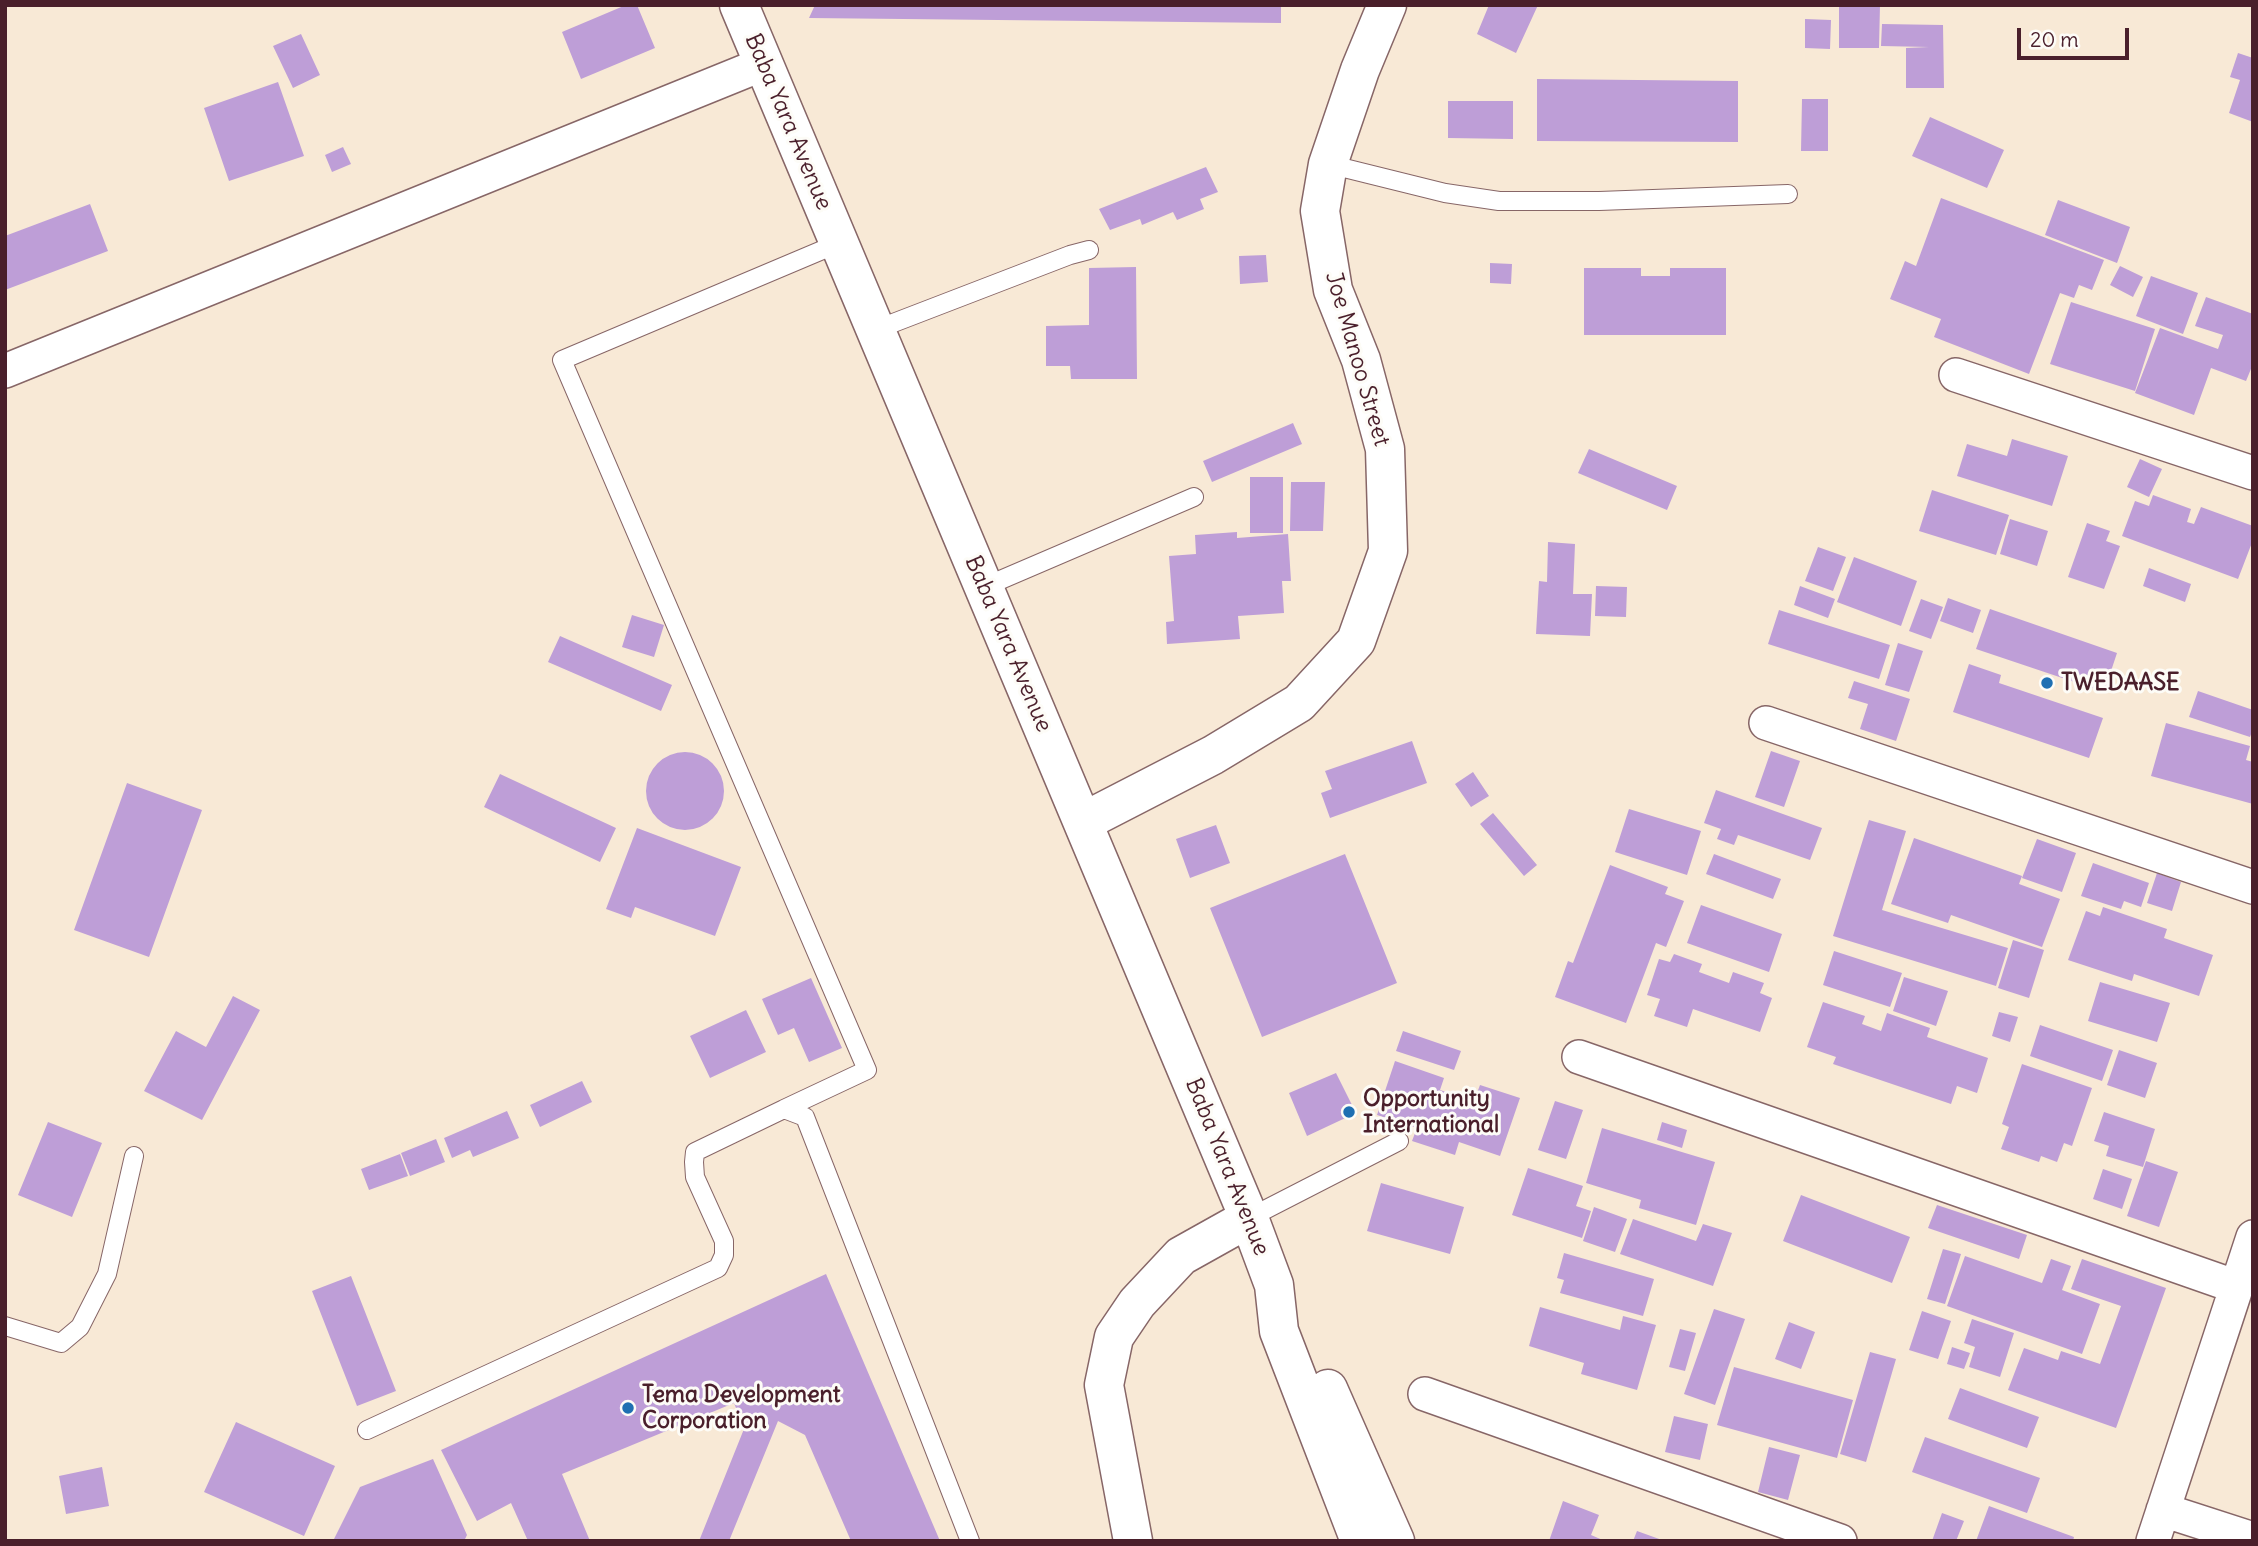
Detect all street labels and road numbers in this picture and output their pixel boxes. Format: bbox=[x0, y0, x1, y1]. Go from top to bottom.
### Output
street label: Baba Yara Avenue bbox=[738, 30, 838, 214]
street label: Joe Manoo Street bbox=[1319, 269, 1395, 449]
street label: Baba Yara Avenue bbox=[958, 552, 1058, 736]
street label: Baba Yara Avenue bbox=[1179, 1074, 1275, 1260]

